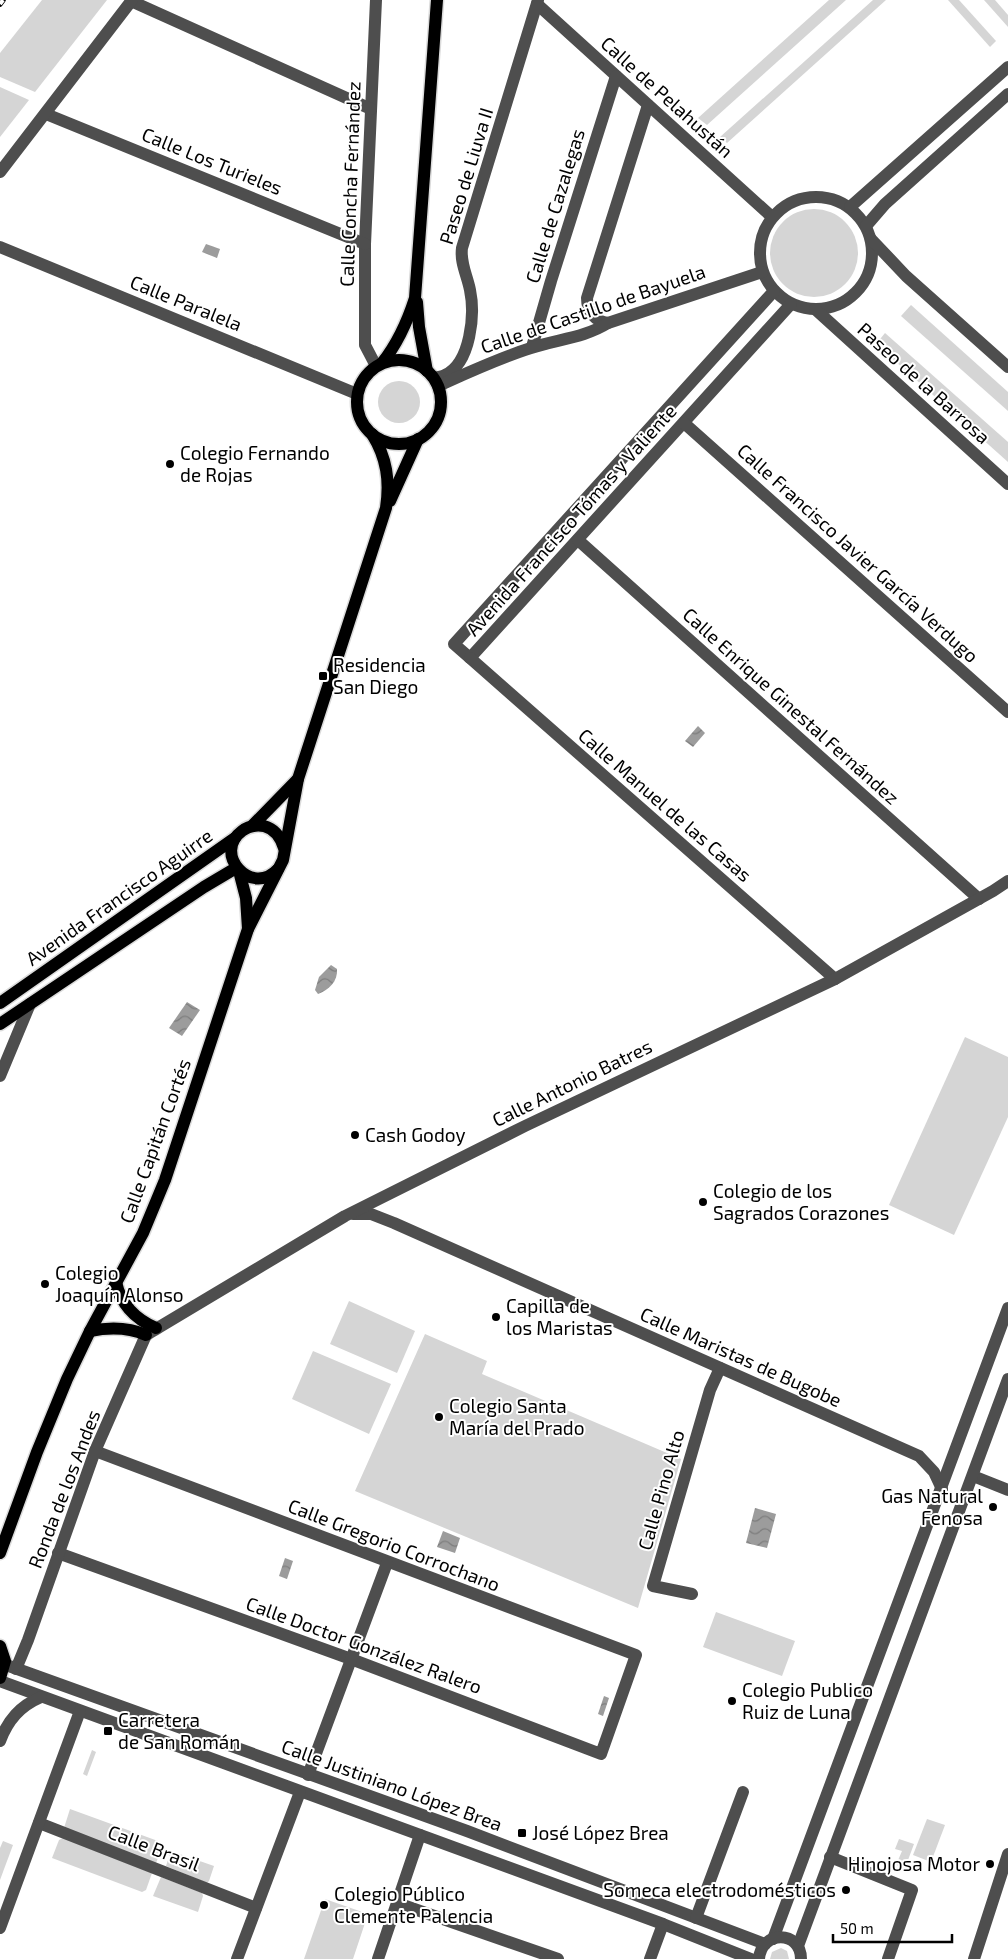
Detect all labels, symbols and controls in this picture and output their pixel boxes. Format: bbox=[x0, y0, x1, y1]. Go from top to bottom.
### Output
street label: Calle de Pelahustán bbox=[597, 31, 738, 162]
street label: Calle Concha Fernández bbox=[334, 81, 365, 287]
street label: Paseo de Liuva II bbox=[434, 105, 497, 247]
street label: Calle Los Turieles bbox=[139, 122, 286, 199]
street label: Calle de Cazalegas bbox=[520, 126, 589, 286]
street label: Calle de Castillo de Bayuela bbox=[477, 259, 708, 358]
street label: Calle Paralela bbox=[127, 270, 245, 335]
street label: Paseo de la Barrosa bbox=[853, 317, 995, 448]
street label: Avenida Francisco Tómas y Valiente bbox=[461, 399, 681, 640]
street label: Calle Francisco Javier García Verdugo bbox=[733, 438, 984, 667]
place label: Colegio Fernando de Rojas bbox=[180, 441, 330, 486]
marker: Colegio Fernando de Rojas bbox=[164, 458, 176, 470]
street label: Calle Enrique Ginestal Fernández bbox=[679, 602, 904, 809]
place label: Residencia San Diego bbox=[333, 653, 426, 698]
marker: Residencia San Diego bbox=[317, 670, 329, 682]
street label: Calle Manuel de las Casas bbox=[574, 723, 757, 886]
street label: Avenida Francisco Aguirre bbox=[21, 823, 216, 970]
street label: Calle Antonio Batres bbox=[488, 1034, 655, 1131]
street label: Calle Capitán Cortés bbox=[114, 1055, 195, 1226]
place label: Cash Godoy bbox=[365, 1123, 466, 1146]
marker: Cash Godoy bbox=[349, 1129, 361, 1141]
place label: Colegio de los Sagrados Corazones bbox=[713, 1179, 889, 1224]
marker: Colegio de los Sagrados Corazones bbox=[697, 1196, 709, 1208]
place label: Colegio Joaquín Alonso bbox=[55, 1261, 184, 1306]
marker: Colegio Joaquín Alonso bbox=[39, 1278, 51, 1290]
place label: Capilla de los Maristas bbox=[506, 1294, 613, 1339]
street label: Calle Maristas de Bugobe bbox=[637, 1302, 845, 1411]
marker: Capilla de los Maristas bbox=[490, 1311, 502, 1323]
place label: Colegio Santa María del Prado bbox=[449, 1394, 585, 1439]
street label: Ronda de los Andes bbox=[23, 1406, 104, 1571]
marker: Colegio Santa María del Prado bbox=[433, 1411, 445, 1423]
street label: Calle Pino Alto bbox=[632, 1427, 689, 1553]
place label: Gas Natural Fenosa bbox=[881, 1484, 983, 1529]
street label: Calle Gregorio Corrochano bbox=[285, 1493, 503, 1596]
marker: Gas Natural Fenosa bbox=[987, 1501, 999, 1513]
street label: Calle Doctor González Ralero bbox=[243, 1591, 485, 1698]
place label: Colegio Publico Ruiz de Luna bbox=[742, 1678, 873, 1723]
marker: Colegio Publico Ruiz de Luna bbox=[726, 1695, 738, 1707]
place label: Carretera de San Román bbox=[118, 1708, 240, 1753]
marker: Carretera de San Román bbox=[102, 1725, 114, 1737]
street label: Calle Justiniano López Brea bbox=[279, 1734, 506, 1835]
street label: Calle Brasil bbox=[105, 1819, 204, 1876]
place label: José López Brea bbox=[532, 1821, 669, 1844]
marker: José López Brea bbox=[516, 1827, 528, 1839]
place label: Hinojosa Motor bbox=[848, 1852, 980, 1875]
marker: Hinojosa Motor bbox=[984, 1858, 996, 1870]
place label: Someca electrodomésticos bbox=[603, 1878, 836, 1901]
place label: Colegio Público Clemente Palencia bbox=[334, 1882, 493, 1927]
marker: Someca electrodomésticos bbox=[840, 1884, 852, 1896]
marker: Colegio Público Clemente Palencia bbox=[318, 1899, 330, 1911]
scale bar bbox=[833, 1912, 952, 1944]
text: 50 m bbox=[840, 1919, 874, 1937]

